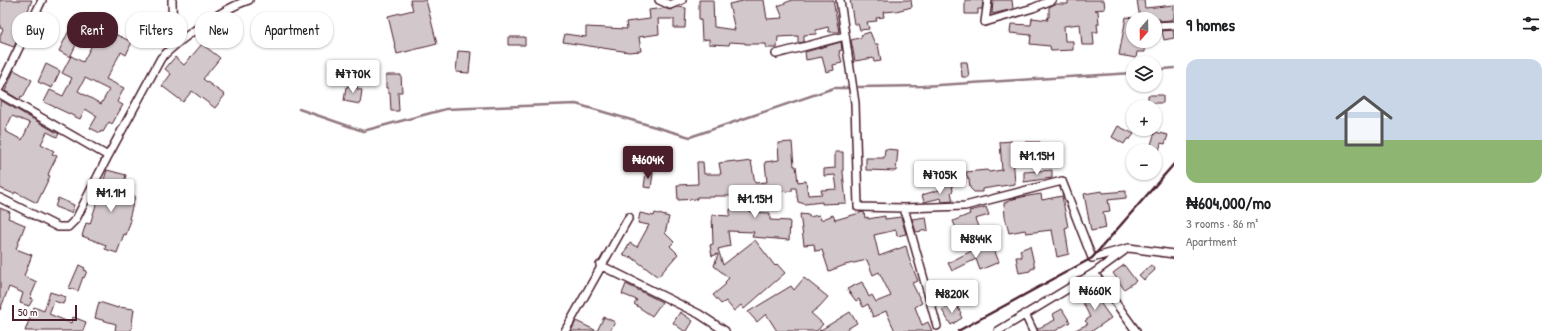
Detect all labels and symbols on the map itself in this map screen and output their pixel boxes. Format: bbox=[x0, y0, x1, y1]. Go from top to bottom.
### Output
north arrow bbox=[1126, 12, 1162, 48]
pin: ₦770K bbox=[325, 60, 381, 94]
pin: ₦1.15M bbox=[1004, 142, 1070, 176]
pin: ₦604K bbox=[620, 146, 676, 180]
pin: ₦705K bbox=[912, 161, 968, 195]
pin: ₦1.1M bbox=[83, 179, 139, 213]
pin: ₦1.15M bbox=[722, 185, 788, 219]
pin: ₦844K bbox=[948, 225, 1004, 259]
pin: ₦660K bbox=[1067, 277, 1123, 311]
pin: ₦820K bbox=[924, 280, 980, 314]
scale bar bbox=[12, 303, 77, 322]

